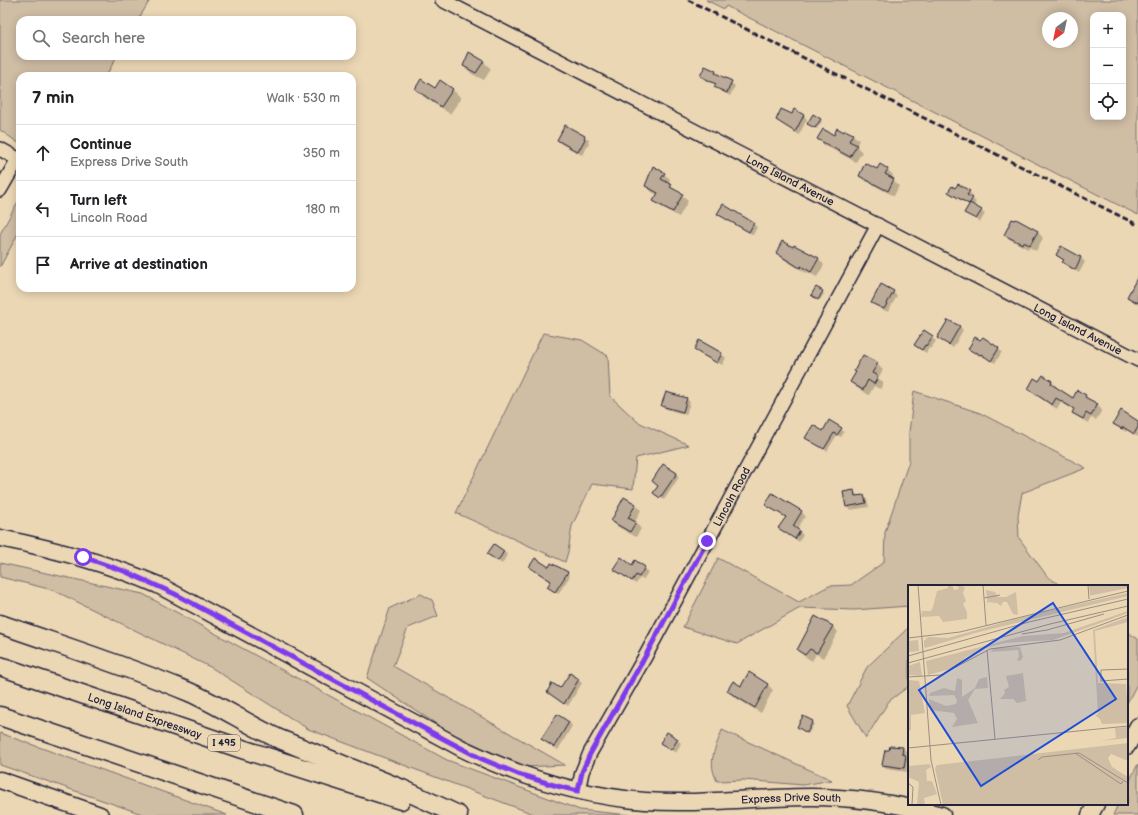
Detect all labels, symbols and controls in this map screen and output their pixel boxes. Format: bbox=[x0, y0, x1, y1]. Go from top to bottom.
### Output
north arrow bbox=[1042, 12, 1078, 48]
map controls bbox=[1090, 12, 1126, 120]
button: + bbox=[1090, 12, 1126, 48]
search box bbox=[16, 16, 356, 60]
icon: search bbox=[30, 27, 52, 49]
text: Search here bbox=[62, 29, 145, 48]
button: − bbox=[1090, 48, 1126, 84]
button: locate bbox=[1090, 84, 1126, 120]
text: 7 min bbox=[32, 88, 74, 108]
text: Walk · 530 m bbox=[266, 90, 340, 106]
text: Continue bbox=[70, 135, 132, 154]
icon: ahead bbox=[32, 142, 54, 164]
text: 350 m bbox=[303, 145, 340, 161]
street label: Long Island Avenue bbox=[744, 152, 837, 209]
text: Express Drive South bbox=[70, 154, 188, 170]
text: Turn left bbox=[70, 191, 127, 210]
icon: left bbox=[32, 198, 54, 220]
text: 180 m bbox=[305, 201, 340, 217]
text: Lincoln Road bbox=[70, 210, 147, 226]
icon: arrive bbox=[32, 254, 54, 276]
text: Arrive at destination bbox=[70, 255, 208, 274]
street label: Long Island Avenue bbox=[1032, 301, 1125, 357]
street label: Lincoln Road bbox=[710, 465, 753, 528]
route end bbox=[698, 532, 716, 550]
route start bbox=[74, 548, 92, 566]
inset map bbox=[908, 585, 1128, 805]
street label: Long Island Expressway bbox=[86, 690, 203, 741]
road number: I 495 bbox=[208, 735, 240, 751]
street label: Express Drive South bbox=[741, 790, 841, 806]

